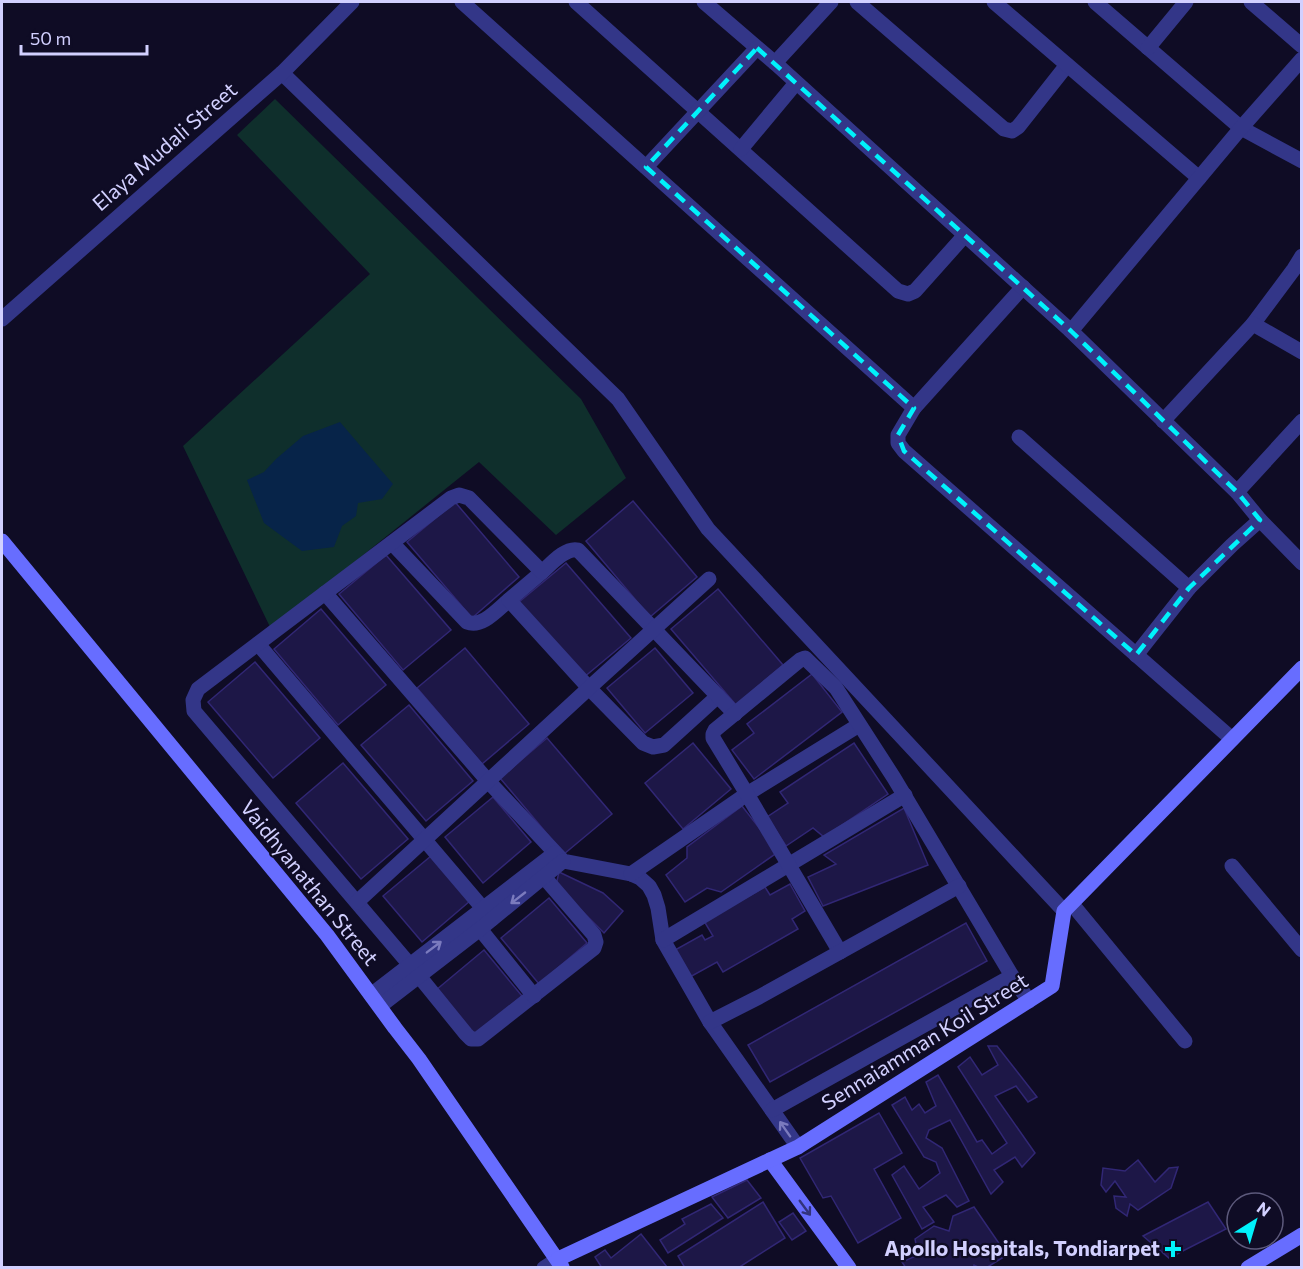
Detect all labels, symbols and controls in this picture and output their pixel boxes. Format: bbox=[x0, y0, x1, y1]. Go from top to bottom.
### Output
scale bar bbox=[21, 18, 147, 56]
text: 50 m bbox=[30, 27, 71, 49]
street label: Elaya Mudali Street bbox=[87, 76, 241, 215]
street label: Vaidhyanathan Street bbox=[236, 794, 384, 970]
one-way arrow bbox=[510, 892, 526, 905]
one-way arrow bbox=[426, 940, 442, 953]
street label: Sennaiamman Koil Street bbox=[816, 967, 1032, 1115]
one-way arrow bbox=[779, 1121, 791, 1137]
north arrow bbox=[1225, 1191, 1285, 1251]
text: N bbox=[1254, 1197, 1275, 1220]
one-way arrow bbox=[799, 1199, 811, 1215]
place label: Apollo Hospitals, Tondiarpet bbox=[884, 1235, 1160, 1260]
marker: Apollo Hospitals, Tondiarpet bbox=[1164, 1240, 1182, 1258]

